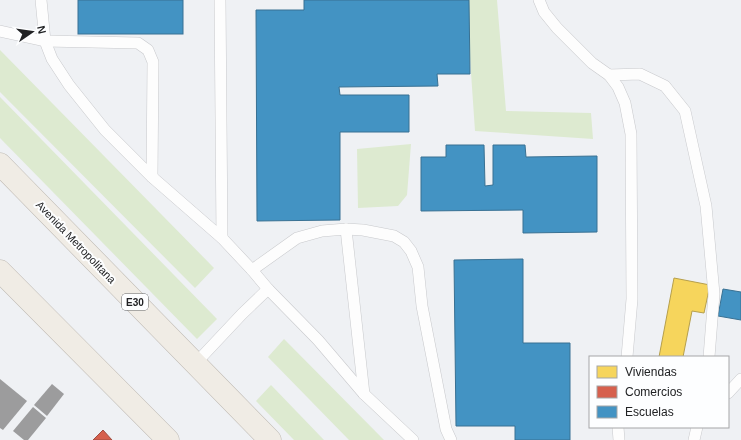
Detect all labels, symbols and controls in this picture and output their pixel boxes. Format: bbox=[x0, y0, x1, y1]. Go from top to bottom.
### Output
north arrow bbox=[12, 12, 52, 52]
text: N bbox=[35, 25, 48, 35]
street label: Avenida Metropolitana bbox=[34, 199, 119, 286]
road number: E30 bbox=[122, 294, 148, 310]
legend bbox=[589, 356, 729, 428]
text: Viviendas bbox=[625, 365, 677, 379]
text: Comercios bbox=[625, 385, 682, 399]
text: Escuelas bbox=[625, 405, 674, 419]

